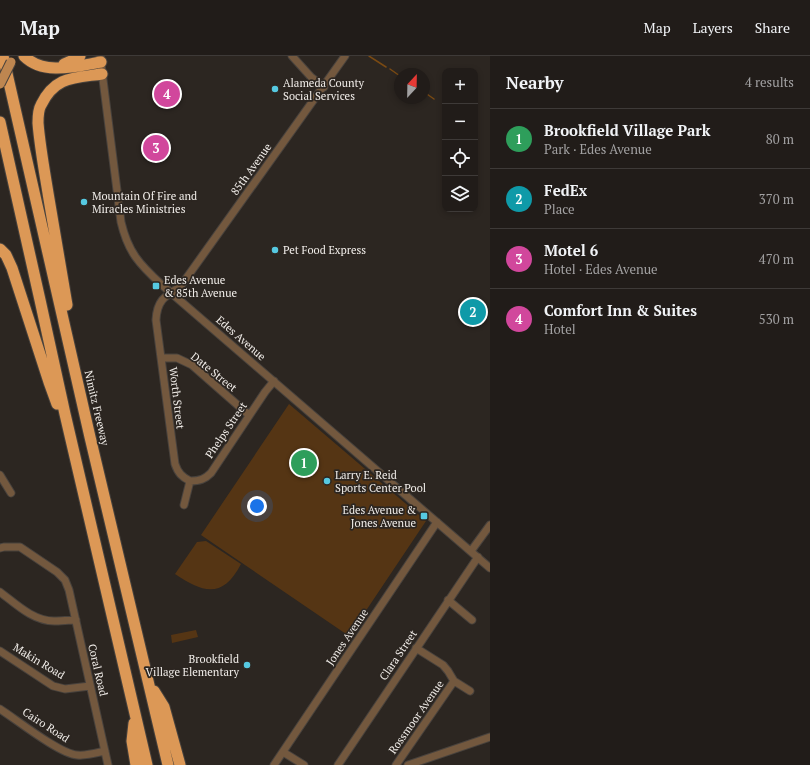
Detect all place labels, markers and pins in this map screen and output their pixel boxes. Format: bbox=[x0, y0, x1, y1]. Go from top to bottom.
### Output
place label: Alameda County Social Services bbox=[283, 76, 365, 103]
pin: 4 bbox=[154, 79, 180, 109]
marker: Alameda County Social Services bbox=[270, 84, 280, 94]
pin: 3 bbox=[143, 133, 169, 163]
place label: Mountain Of Fire and Miracles Ministries bbox=[92, 189, 197, 216]
marker: Mountain Of Fire and Miracles Ministries bbox=[79, 197, 89, 207]
place label: Pet Food Express bbox=[283, 243, 366, 257]
marker: Pet Food Express bbox=[270, 245, 280, 255]
place label: Edes Avenue & 85th Avenue bbox=[164, 273, 237, 300]
marker: Edes Avenue & 85th Avenue bbox=[151, 281, 161, 291]
pin: 2 bbox=[460, 297, 486, 327]
pin: 1 bbox=[291, 448, 317, 478]
place label: Larry E. Reid Sports Center Pool bbox=[335, 468, 426, 495]
marker: Larry E. Reid Sports Center Pool bbox=[322, 476, 332, 486]
place label: Edes Avenue & Jones Avenue bbox=[342, 503, 416, 530]
marker: Edes Avenue & Jones Avenue bbox=[419, 511, 429, 521]
place label: Brookfield Village Elementary bbox=[146, 652, 239, 679]
marker: Brookfield Village Elementary bbox=[242, 660, 252, 670]

